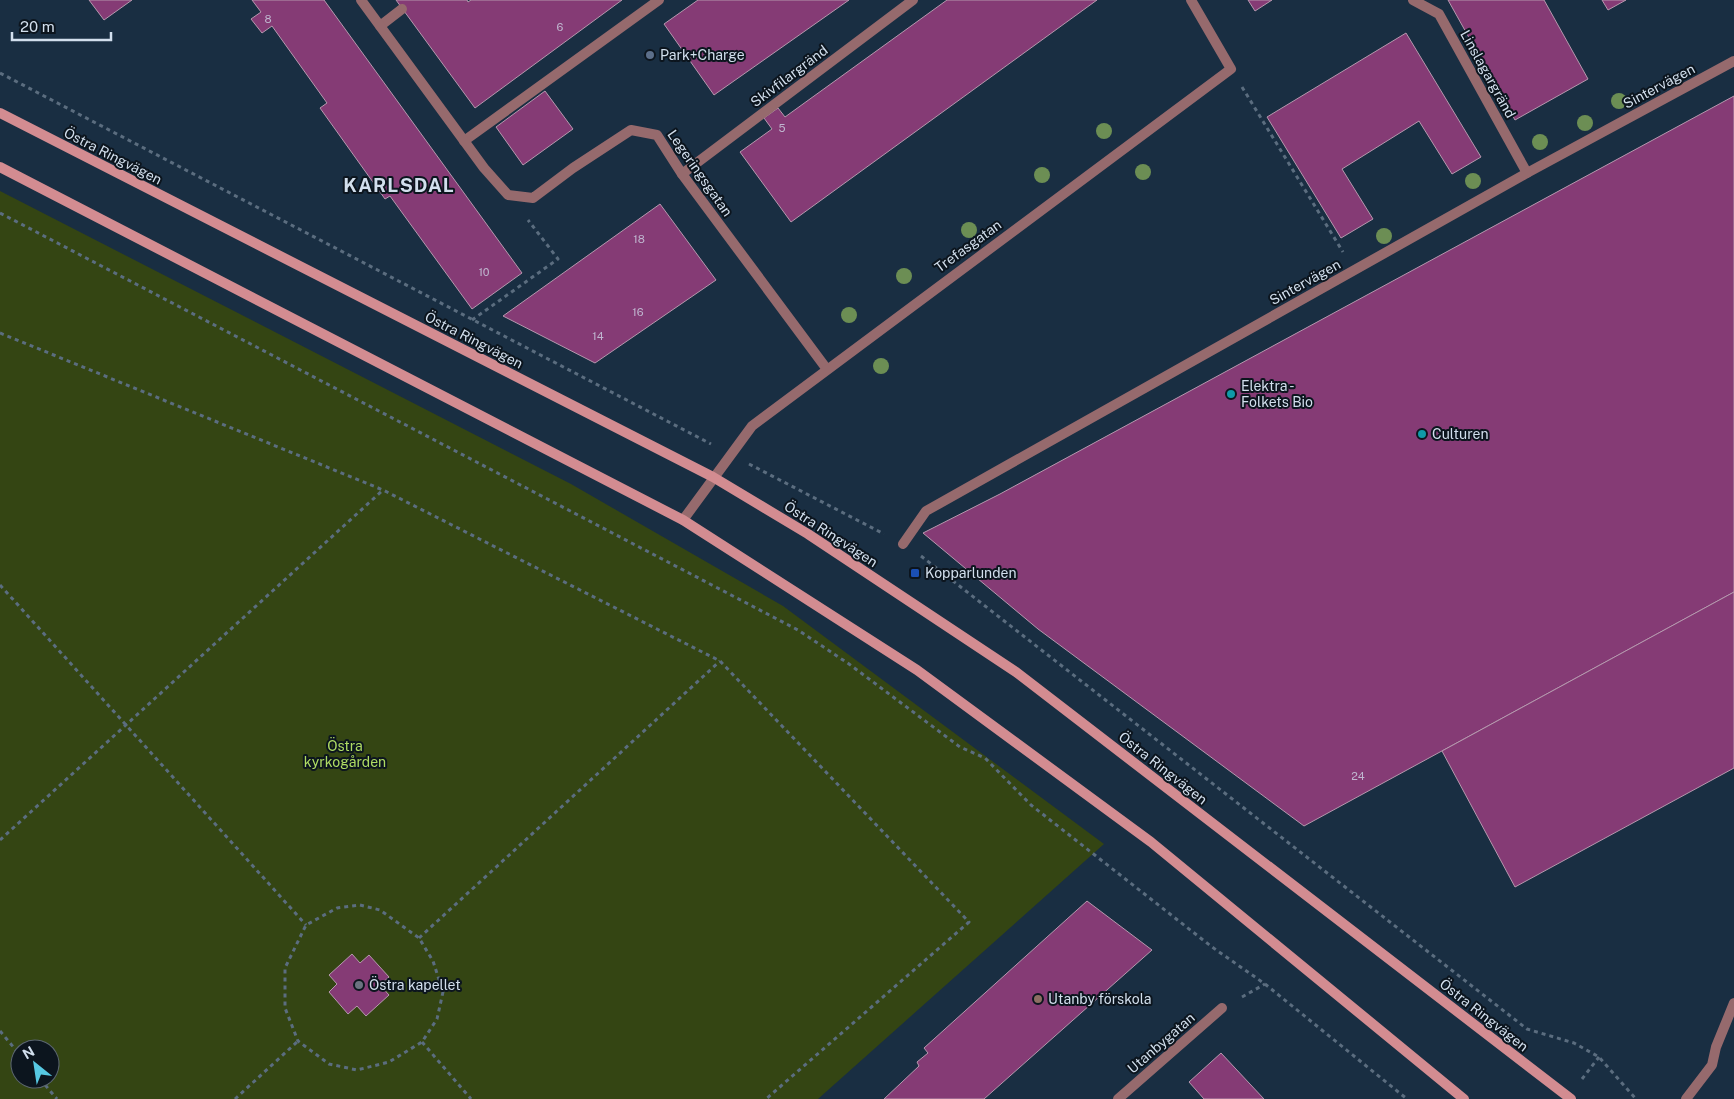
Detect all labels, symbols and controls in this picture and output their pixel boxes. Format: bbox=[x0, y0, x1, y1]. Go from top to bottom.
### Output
scale bar bbox=[12, 10, 111, 42]
house number: 8 bbox=[264, 13, 272, 25]
text: 20 m bbox=[20, 18, 55, 35]
house number: 6 bbox=[557, 21, 564, 33]
street label: Linslagargränd bbox=[1457, 27, 1519, 121]
street label: Skivfilargränd bbox=[747, 42, 831, 110]
place label: Park+Charge bbox=[660, 47, 745, 63]
marker: Park+Charge bbox=[644, 49, 656, 61]
street label: Sintervägen bbox=[1620, 60, 1698, 112]
house number: 5 bbox=[778, 122, 786, 134]
street label: Östra Ringvägen bbox=[61, 123, 166, 188]
street label: Legeringsgatan bbox=[664, 127, 736, 219]
district label: KARLSDAL bbox=[343, 174, 455, 196]
street label: Trefasgatan bbox=[932, 216, 1004, 276]
house number: 18 bbox=[633, 233, 645, 245]
street label: Sintervägen bbox=[1267, 256, 1343, 308]
house number: 10 bbox=[478, 266, 490, 278]
house number: 16 bbox=[632, 306, 644, 318]
street label: Östra Ringvägen bbox=[422, 307, 527, 372]
house number: 14 bbox=[592, 330, 604, 342]
place label: Elektra - Folkets Bio bbox=[1241, 378, 1313, 410]
marker: Elektra - Folkets Bio bbox=[1225, 388, 1237, 400]
place label: Culturen bbox=[1432, 426, 1489, 442]
marker: Culturen bbox=[1416, 428, 1428, 440]
street label: Östra Ringvägen bbox=[781, 496, 882, 570]
place label: Kopparlunden bbox=[925, 565, 1017, 581]
marker: Kopparlunden bbox=[909, 567, 921, 579]
street label: Östra Ringvägen bbox=[1116, 727, 1212, 807]
park label: Östra kyrkogården bbox=[304, 736, 386, 770]
house number: 24 bbox=[1351, 770, 1365, 782]
street label: Östra Ringvägen bbox=[1437, 974, 1533, 1054]
place label: Östra kapellet bbox=[369, 975, 461, 993]
marker: Östra kapellet bbox=[353, 979, 365, 991]
place label: Utanby förskola bbox=[1048, 991, 1152, 1007]
marker: Utanby förskola bbox=[1032, 993, 1044, 1005]
street label: Utanbygatan bbox=[1124, 1009, 1198, 1077]
north arrow bbox=[10, 1039, 60, 1089]
text: N bbox=[20, 1043, 37, 1062]

